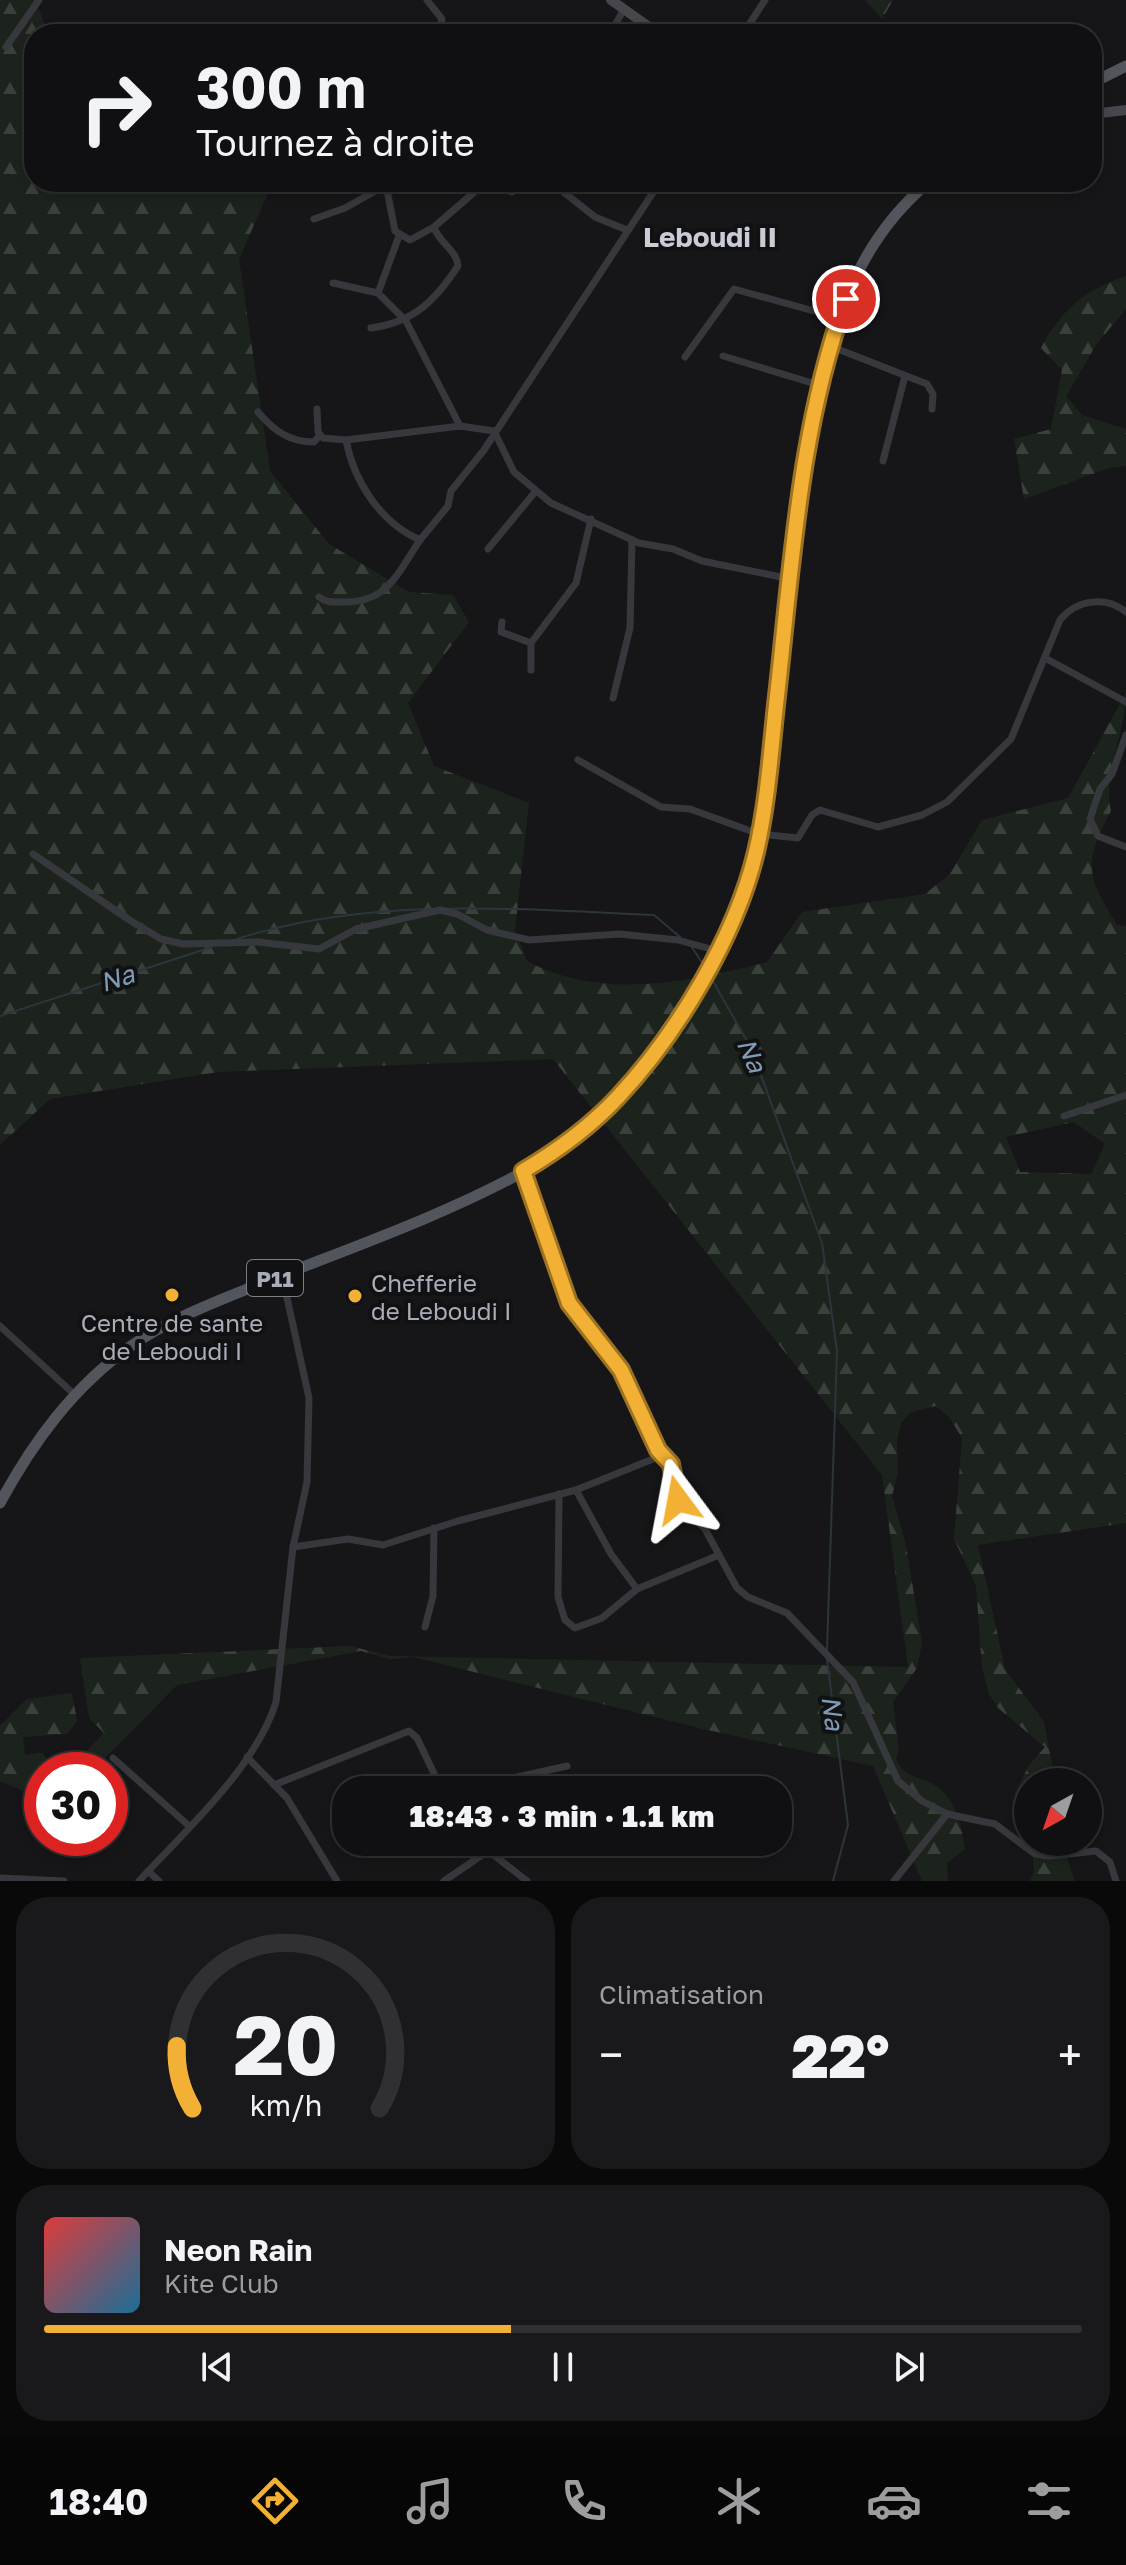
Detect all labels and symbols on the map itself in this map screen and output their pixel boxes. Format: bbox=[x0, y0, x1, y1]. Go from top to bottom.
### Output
district label: Leboudi II bbox=[643, 220, 777, 253]
pin bbox=[812, 265, 880, 333]
water label: Na bbox=[96, 958, 139, 998]
water label: Na bbox=[731, 1033, 774, 1078]
road number: P11 bbox=[247, 1260, 303, 1296]
place label: Chefferie de Leboudi I bbox=[371, 1268, 511, 1325]
marker: Centre de sante de Leboudi I bbox=[163, 1286, 181, 1304]
marker: Chefferie de Leboudi I bbox=[346, 1287, 364, 1305]
place label: Centre de sante de Leboudi I bbox=[81, 1308, 263, 1365]
position arrow bbox=[636, 1458, 720, 1542]
water label: Na bbox=[816, 1694, 851, 1733]
speed limit sign: 30 bbox=[24, 1752, 128, 1856]
north arrow bbox=[1014, 1768, 1102, 1856]

